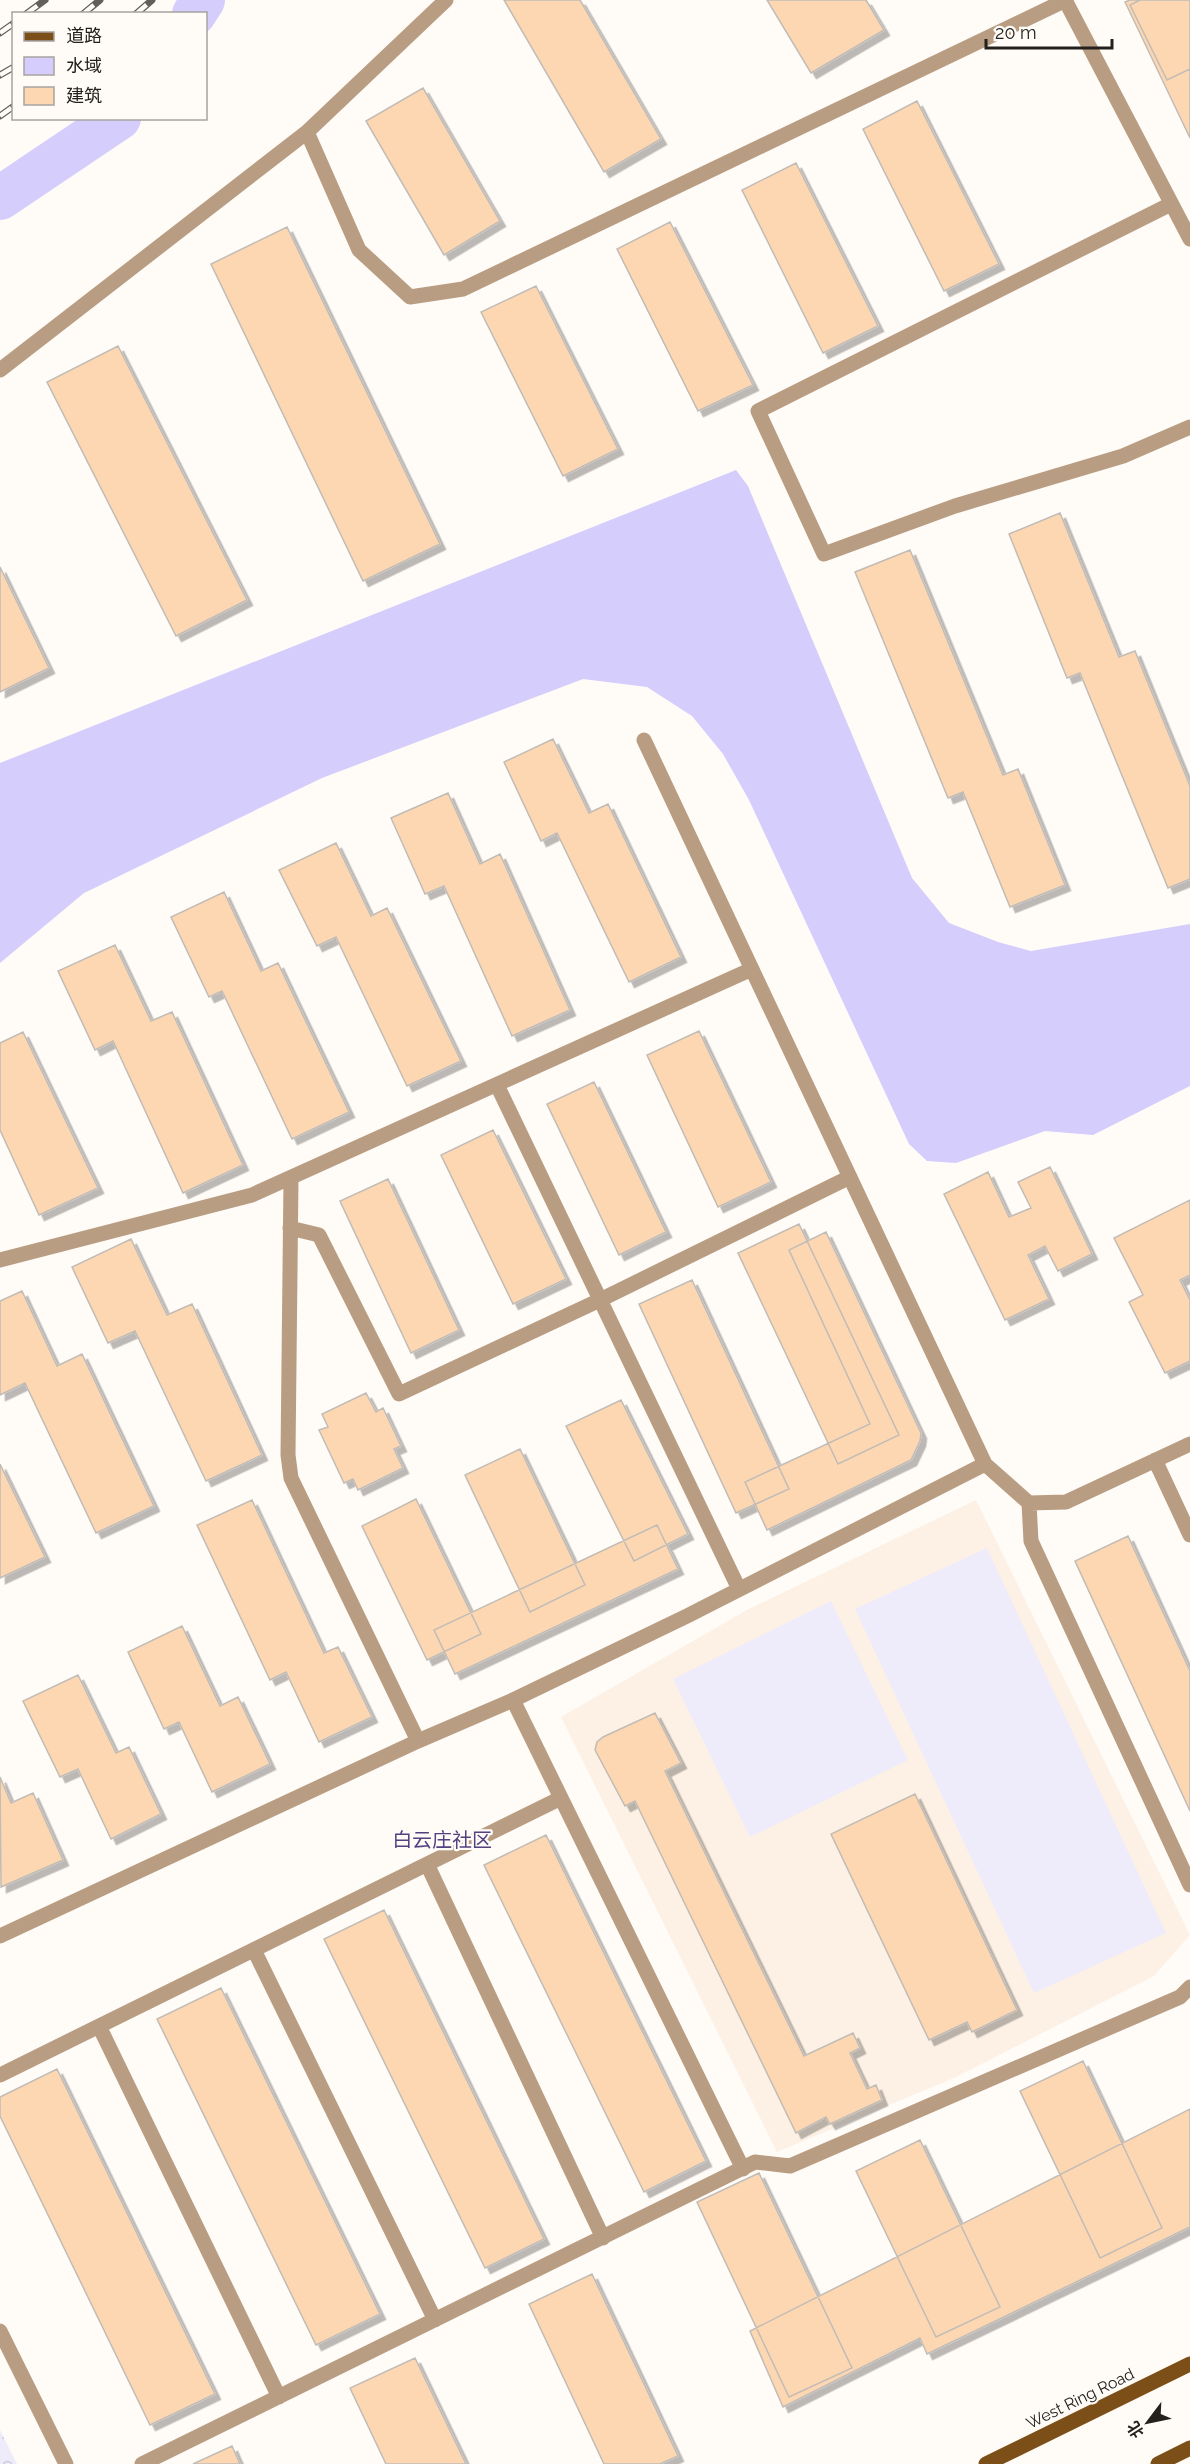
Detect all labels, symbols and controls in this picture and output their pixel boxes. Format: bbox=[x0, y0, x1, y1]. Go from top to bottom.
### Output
legend bbox=[12, 12, 207, 120]
scale bar bbox=[986, 12, 1112, 50]
text: 20 m bbox=[995, 22, 1037, 43]
text: 道路 bbox=[66, 25, 102, 46]
text: 水域 bbox=[66, 55, 102, 76]
text: 建筑 bbox=[66, 85, 102, 106]
district label: 白云庄社区 bbox=[392, 1828, 492, 1852]
street label: West Ring Road bbox=[1023, 2364, 1137, 2433]
north arrow bbox=[1118, 2392, 1178, 2452]
text: 北 bbox=[1123, 2418, 1148, 2442]

